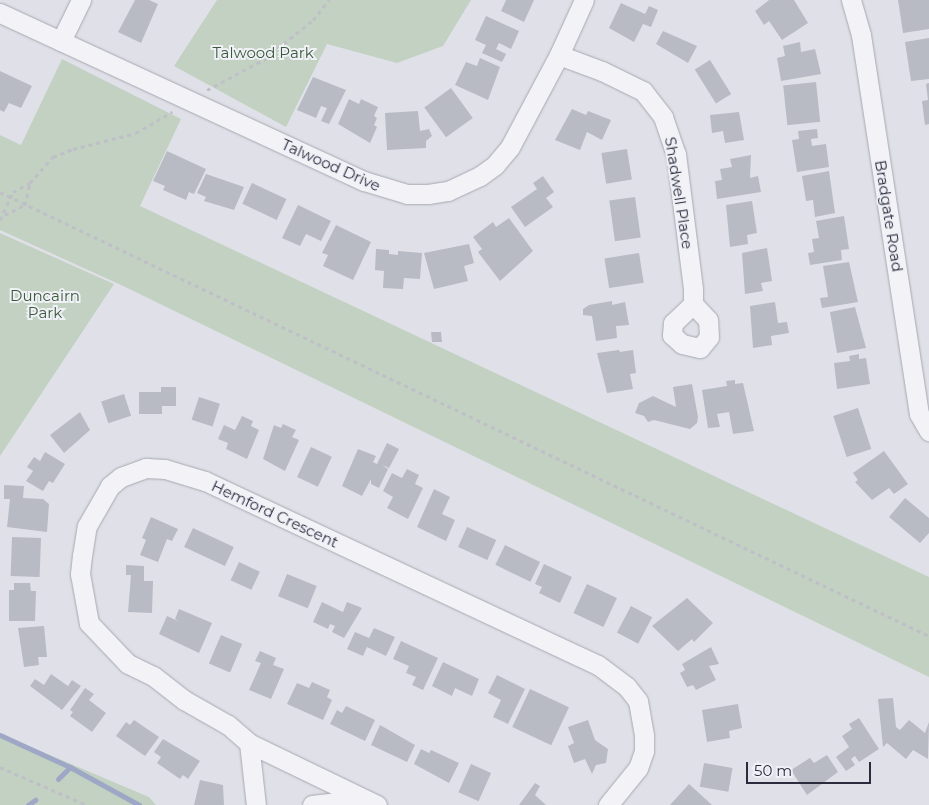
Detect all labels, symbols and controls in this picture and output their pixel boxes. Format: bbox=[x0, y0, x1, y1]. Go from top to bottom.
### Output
park label: Talwood Park bbox=[212, 44, 314, 62]
street label: Talwood Drive bbox=[279, 135, 383, 195]
street label: Shadwell Place bbox=[661, 136, 697, 250]
street label: Bradgate Road bbox=[871, 159, 907, 273]
park label: Duncairn Park bbox=[10, 286, 80, 321]
street label: Hemford Crescent bbox=[209, 477, 341, 551]
scale bar bbox=[749, 752, 874, 784]
text: 50 m bbox=[754, 761, 792, 780]

